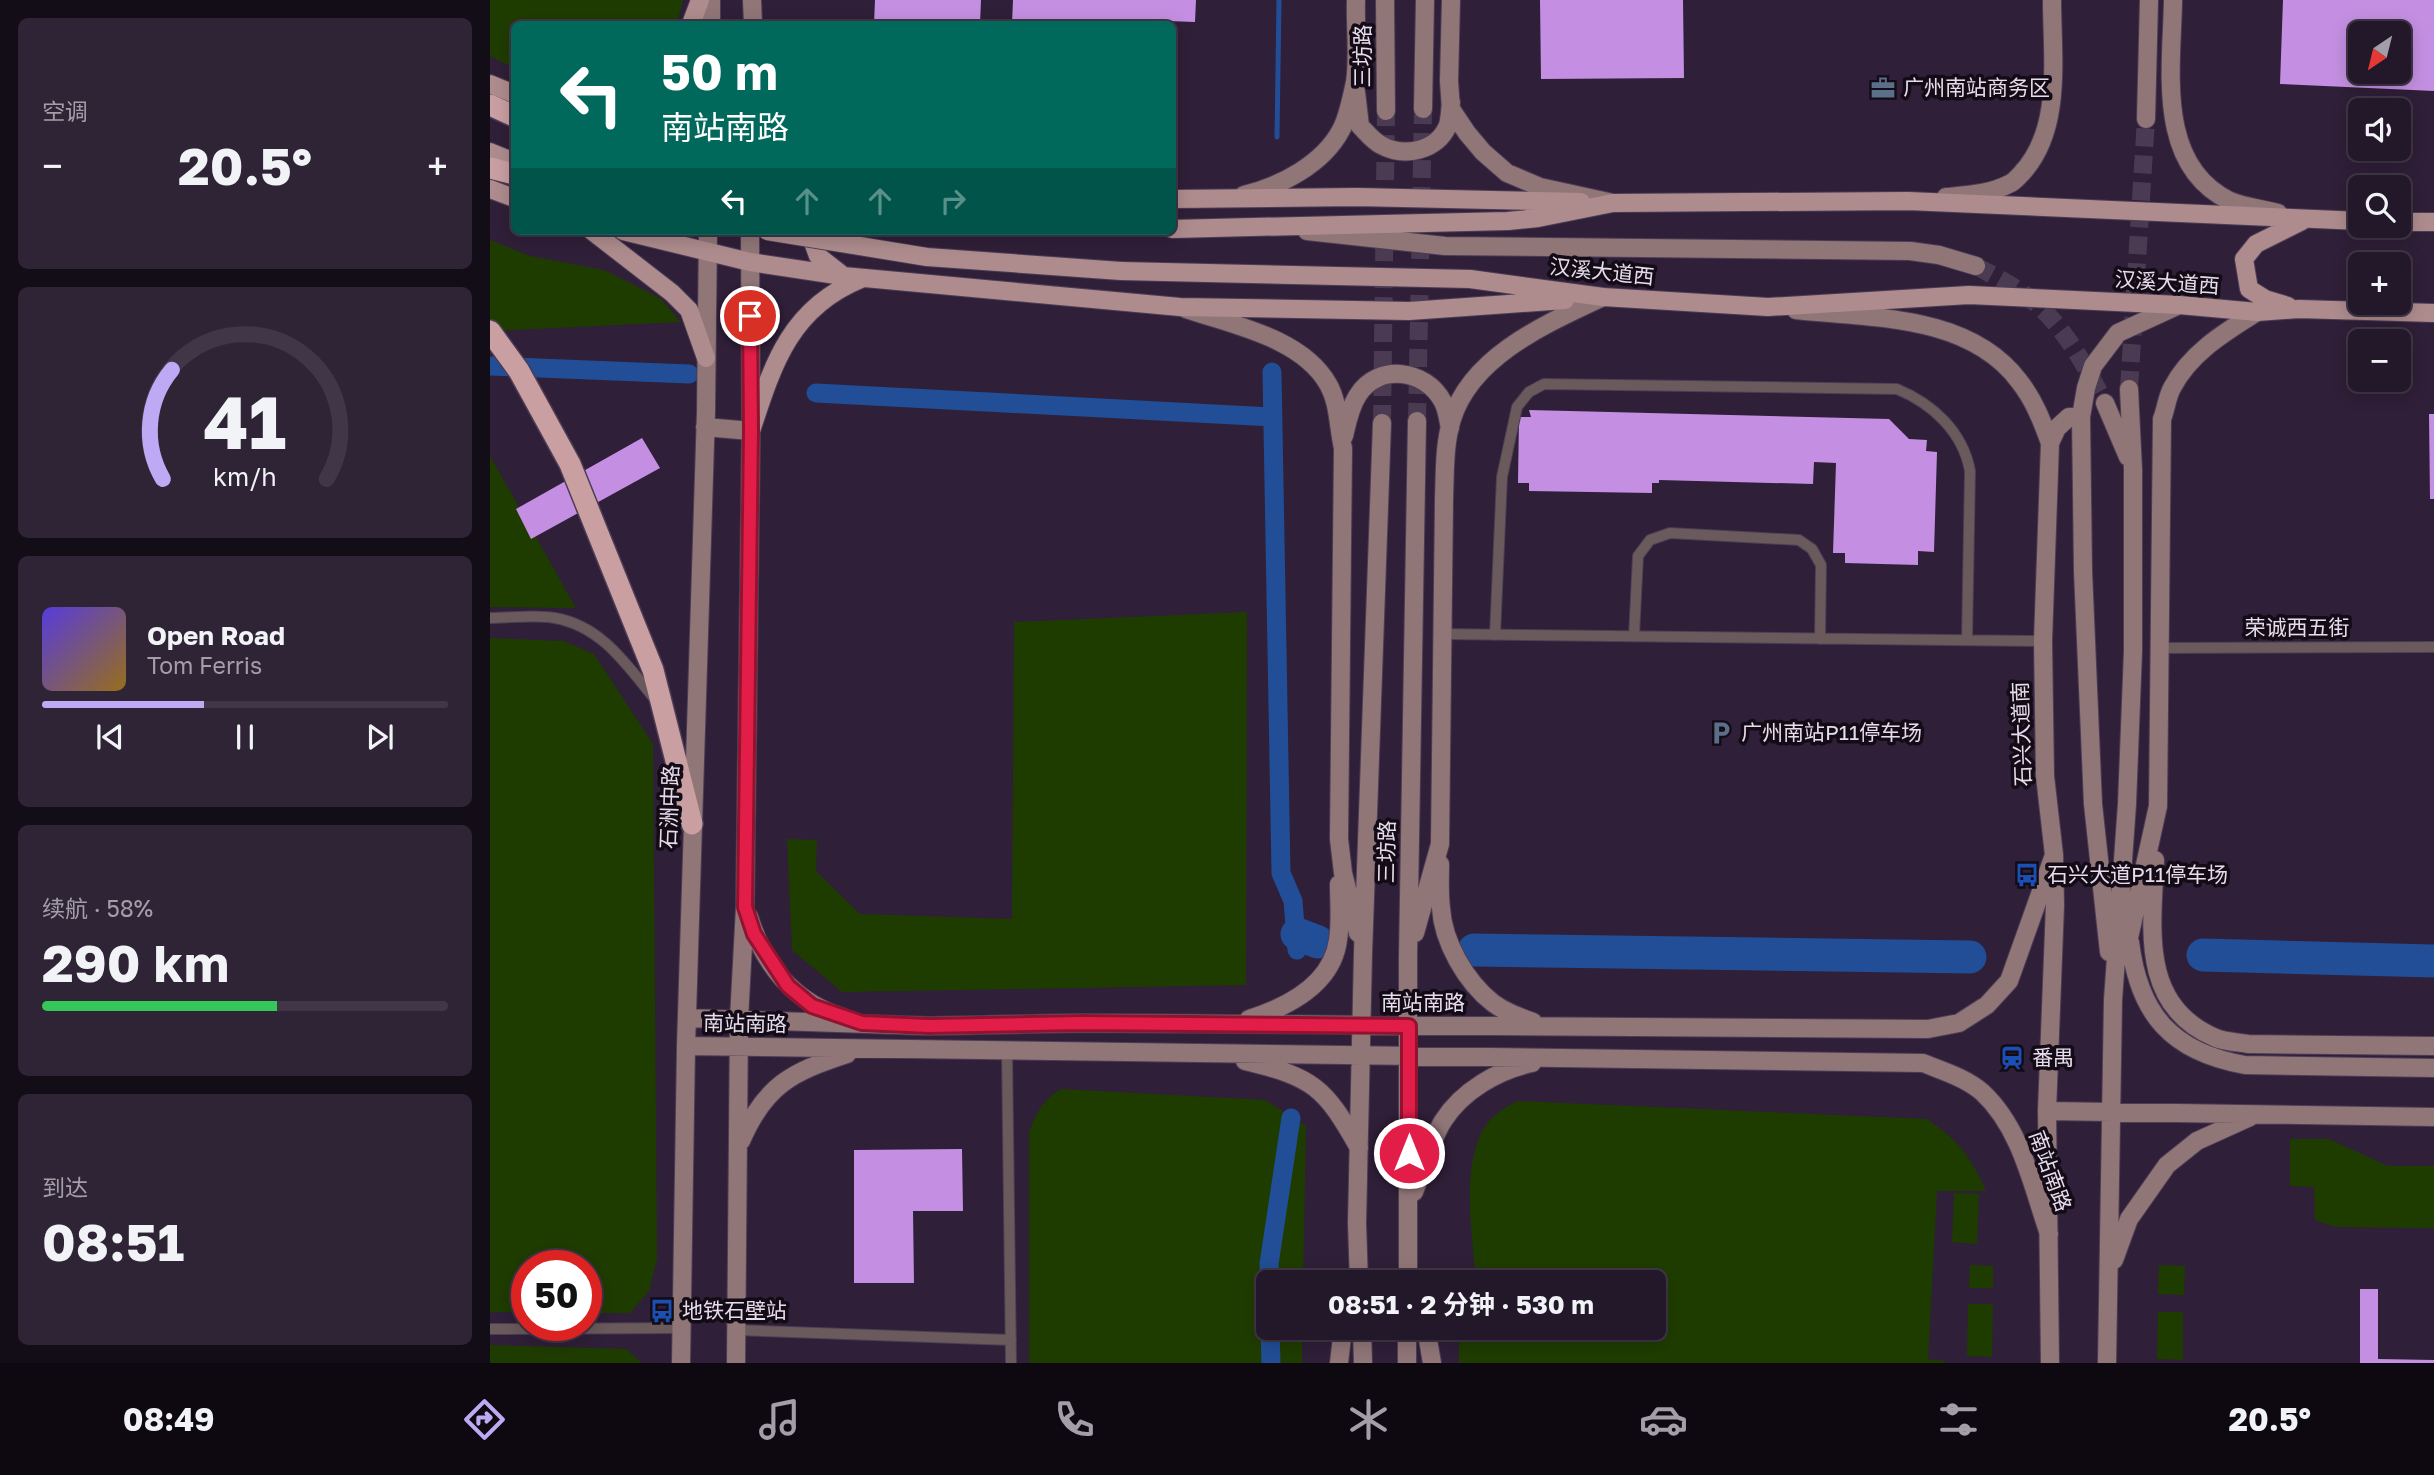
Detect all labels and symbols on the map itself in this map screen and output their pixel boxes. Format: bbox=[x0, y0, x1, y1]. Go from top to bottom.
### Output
north arrow bbox=[2348, 21, 2412, 84]
street label: 三坊路 bbox=[1349, 25, 1375, 88]
office icon: 广州南站商务区 bbox=[1869, 74, 1897, 102]
place label: 广州南站商务区 bbox=[1903, 74, 2050, 100]
street label: 汉溪大道西 bbox=[1549, 253, 1656, 289]
street label: 汉溪大道西 bbox=[2114, 265, 2220, 299]
pin bbox=[720, 286, 780, 346]
street label: 荣诚西五街 bbox=[2245, 614, 2350, 640]
street label: 石兴大道南 bbox=[2006, 681, 2036, 787]
parking icon: 广州南站P11停车场 bbox=[1707, 719, 1735, 747]
place label: 广州南站P11停车场 bbox=[1741, 719, 1922, 745]
street label: 石洲中路 bbox=[655, 765, 683, 849]
street label: 三坊路 bbox=[1372, 820, 1400, 884]
bus stop icon: 石兴大道P11停车场 bbox=[2013, 861, 2041, 889]
place label: 石兴大道P11停车场 bbox=[2047, 861, 2228, 887]
street label: 南站南路 bbox=[1381, 989, 1465, 1015]
street label: 南站南路 bbox=[703, 1009, 787, 1037]
station icon: 番禺 bbox=[1998, 1044, 2026, 1072]
place label: 番禺 bbox=[2032, 1044, 2074, 1070]
position arrow bbox=[1372, 1116, 1446, 1190]
street label: 南站南路 bbox=[2024, 1127, 2078, 1215]
speed limit sign: 50 bbox=[511, 1250, 602, 1341]
bus stop icon: 地铁石壁站 bbox=[648, 1297, 676, 1325]
place label: 地铁石壁站 bbox=[682, 1297, 787, 1323]

